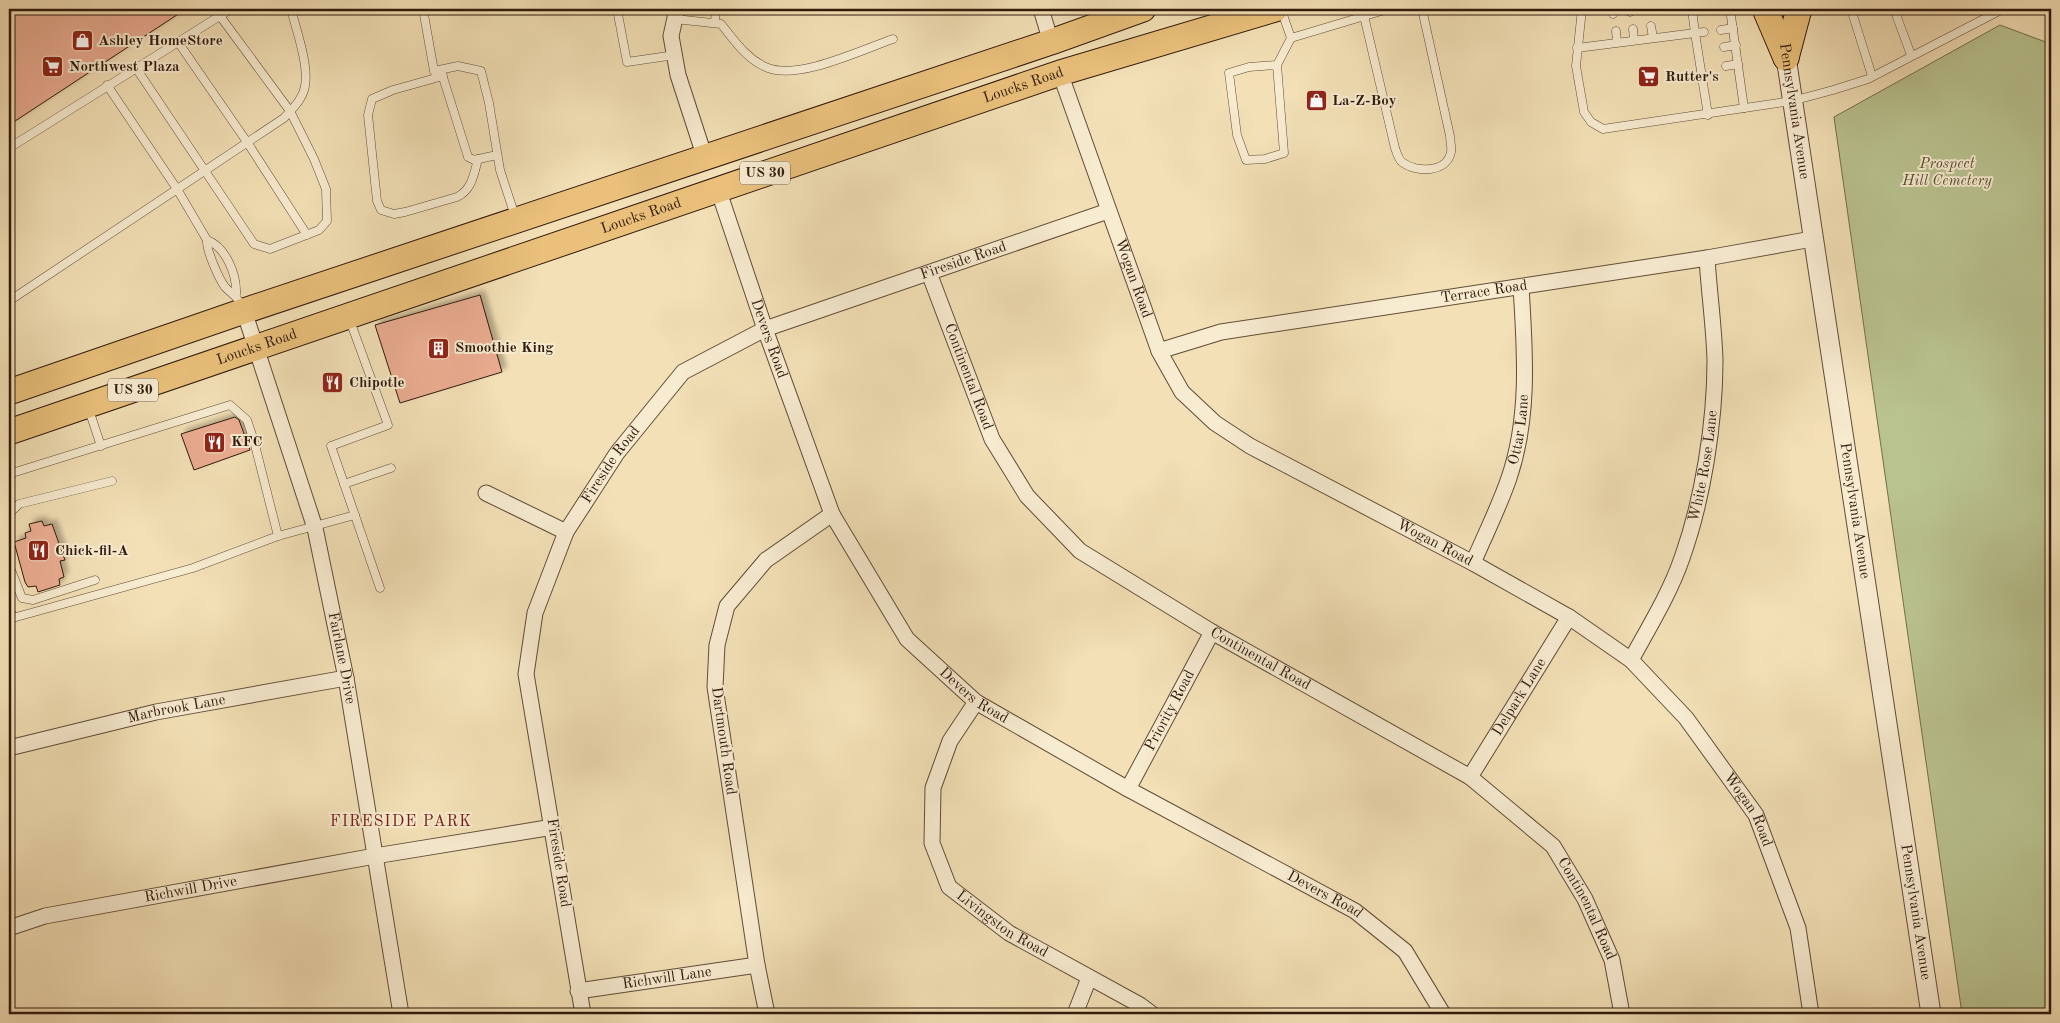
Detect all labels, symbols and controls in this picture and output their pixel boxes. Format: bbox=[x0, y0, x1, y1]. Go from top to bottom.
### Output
shop icon: Ashley HomeStore bbox=[70, 29, 94, 53]
place label: Ashley HomeStore bbox=[98, 34, 223, 49]
street label: Pennsylvania Avenue bbox=[1776, 42, 1812, 180]
supermarket icon: Northwest Plaza bbox=[41, 55, 65, 79]
place label: Northwest Plaza bbox=[69, 60, 180, 75]
street label: Loucks Road bbox=[981, 65, 1066, 106]
supermarket icon: Rutter's bbox=[1637, 65, 1661, 89]
place label: Rutter's bbox=[1665, 70, 1719, 85]
shop icon: La-Z-Boy bbox=[1304, 89, 1328, 113]
place label: La-Z-Boy bbox=[1332, 94, 1397, 109]
park label: Prospect Hill Cemetery bbox=[1901, 157, 1992, 189]
road number: US 30 bbox=[740, 162, 790, 184]
street label: Loucks Road bbox=[599, 195, 683, 237]
street label: Wogan Road bbox=[1112, 237, 1154, 320]
street label: Fireside Road bbox=[918, 239, 1009, 283]
street label: Terrace Road bbox=[1440, 278, 1529, 306]
street label: Devers Road bbox=[748, 297, 790, 380]
street label: Continental Road bbox=[941, 322, 995, 432]
street label: Loucks Road bbox=[215, 327, 299, 368]
building icon: Smoothie King bbox=[427, 336, 451, 360]
place label: Smoothie King bbox=[455, 341, 554, 356]
restaurant icon: Chipotle bbox=[321, 371, 345, 395]
place label: Chipotle bbox=[349, 376, 405, 391]
road number: US 30 bbox=[108, 378, 158, 402]
street label: Ottar Lane bbox=[1506, 394, 1531, 467]
street label: White Rose Lane bbox=[1686, 409, 1720, 523]
street label: Fireside Road bbox=[579, 423, 643, 506]
restaurant icon: KFC bbox=[203, 430, 227, 454]
place label: KFC bbox=[231, 435, 263, 450]
street label: Pennsylvania Avenue bbox=[1837, 442, 1872, 580]
street label: Wogan Road bbox=[1394, 517, 1475, 569]
restaurant icon: Chick-fil-A bbox=[27, 539, 51, 563]
place label: Chick-fil-A bbox=[55, 544, 129, 559]
street label: Fairlane Drive bbox=[325, 611, 358, 705]
street label: Continental Road bbox=[1208, 625, 1313, 693]
street label: Delpark Lane bbox=[1490, 655, 1549, 739]
street label: Devers Road bbox=[936, 665, 1011, 726]
street label: Priority Road bbox=[1142, 668, 1198, 753]
street label: Dartmouth Road bbox=[708, 686, 738, 796]
street label: Marbrook Lane bbox=[126, 692, 227, 726]
street label: Wogan Road bbox=[1721, 770, 1775, 849]
district label: FIRESIDE PARK bbox=[330, 814, 472, 830]
street label: Fireside Road bbox=[544, 817, 572, 909]
street label: Pennsylvania Avenue bbox=[1898, 843, 1933, 981]
street label: Continental Road bbox=[1554, 855, 1619, 962]
street label: Devers Road bbox=[1284, 868, 1365, 921]
street label: Richwill Drive bbox=[143, 874, 238, 905]
street label: Livingston Road bbox=[953, 888, 1050, 960]
street label: Richwill Lane bbox=[621, 964, 713, 992]

